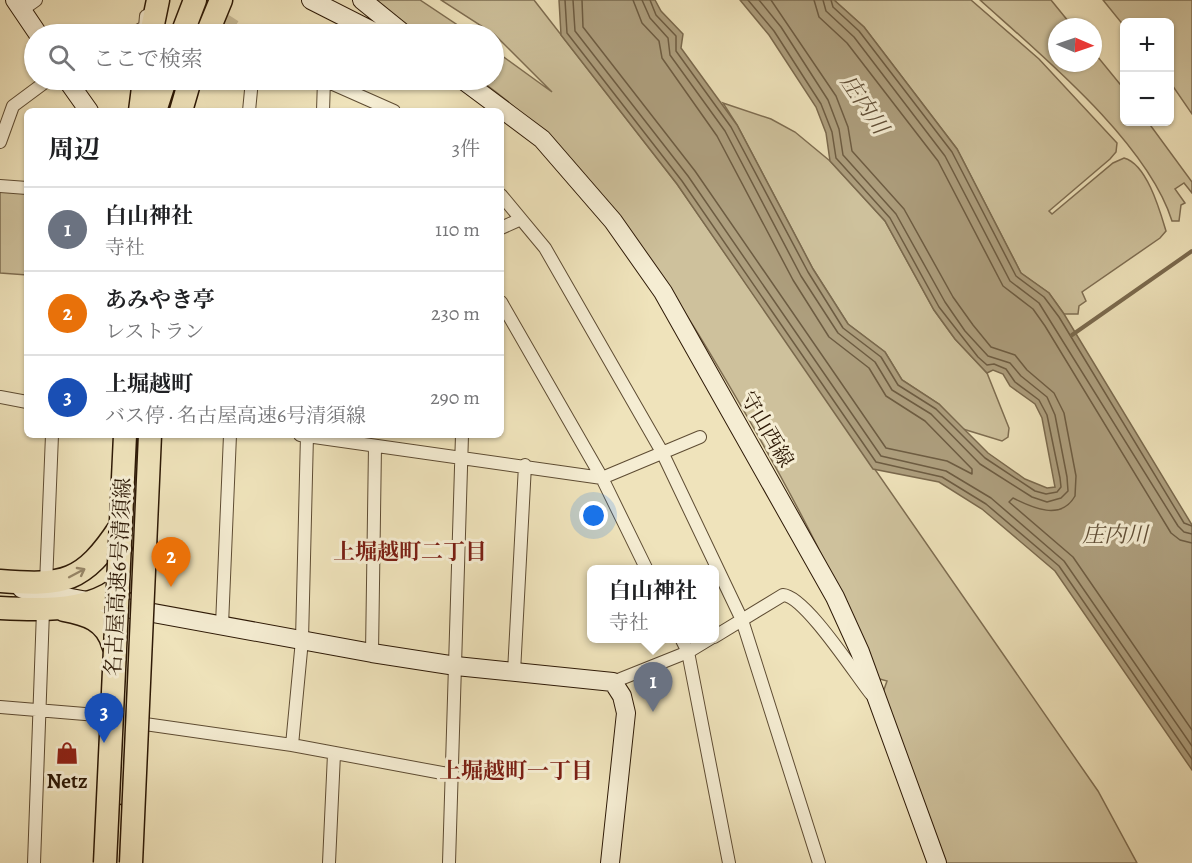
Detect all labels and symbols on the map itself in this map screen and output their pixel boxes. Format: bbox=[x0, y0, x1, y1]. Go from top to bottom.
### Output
north arrow bbox=[1048, 18, 1102, 72]
water label: 庄内川 bbox=[833, 69, 896, 142]
street label: 守山西線 bbox=[734, 386, 800, 472]
street label: 名古屋高速6号清須線 bbox=[99, 477, 137, 677]
your location bbox=[579, 501, 608, 530]
water label: 庄内川 bbox=[1082, 520, 1150, 550]
district label: 上堀越町二丁目 bbox=[333, 537, 487, 567]
pin: 2 bbox=[152, 538, 190, 587]
one-way arrow bbox=[68, 567, 85, 579]
pin: 1 bbox=[634, 662, 672, 712]
pin: 3 bbox=[84, 694, 124, 743]
shop icon: Netz bbox=[54, 740, 80, 766]
district label: 上堀越町一丁目 bbox=[439, 756, 593, 786]
place label: Netz bbox=[46, 767, 88, 795]

